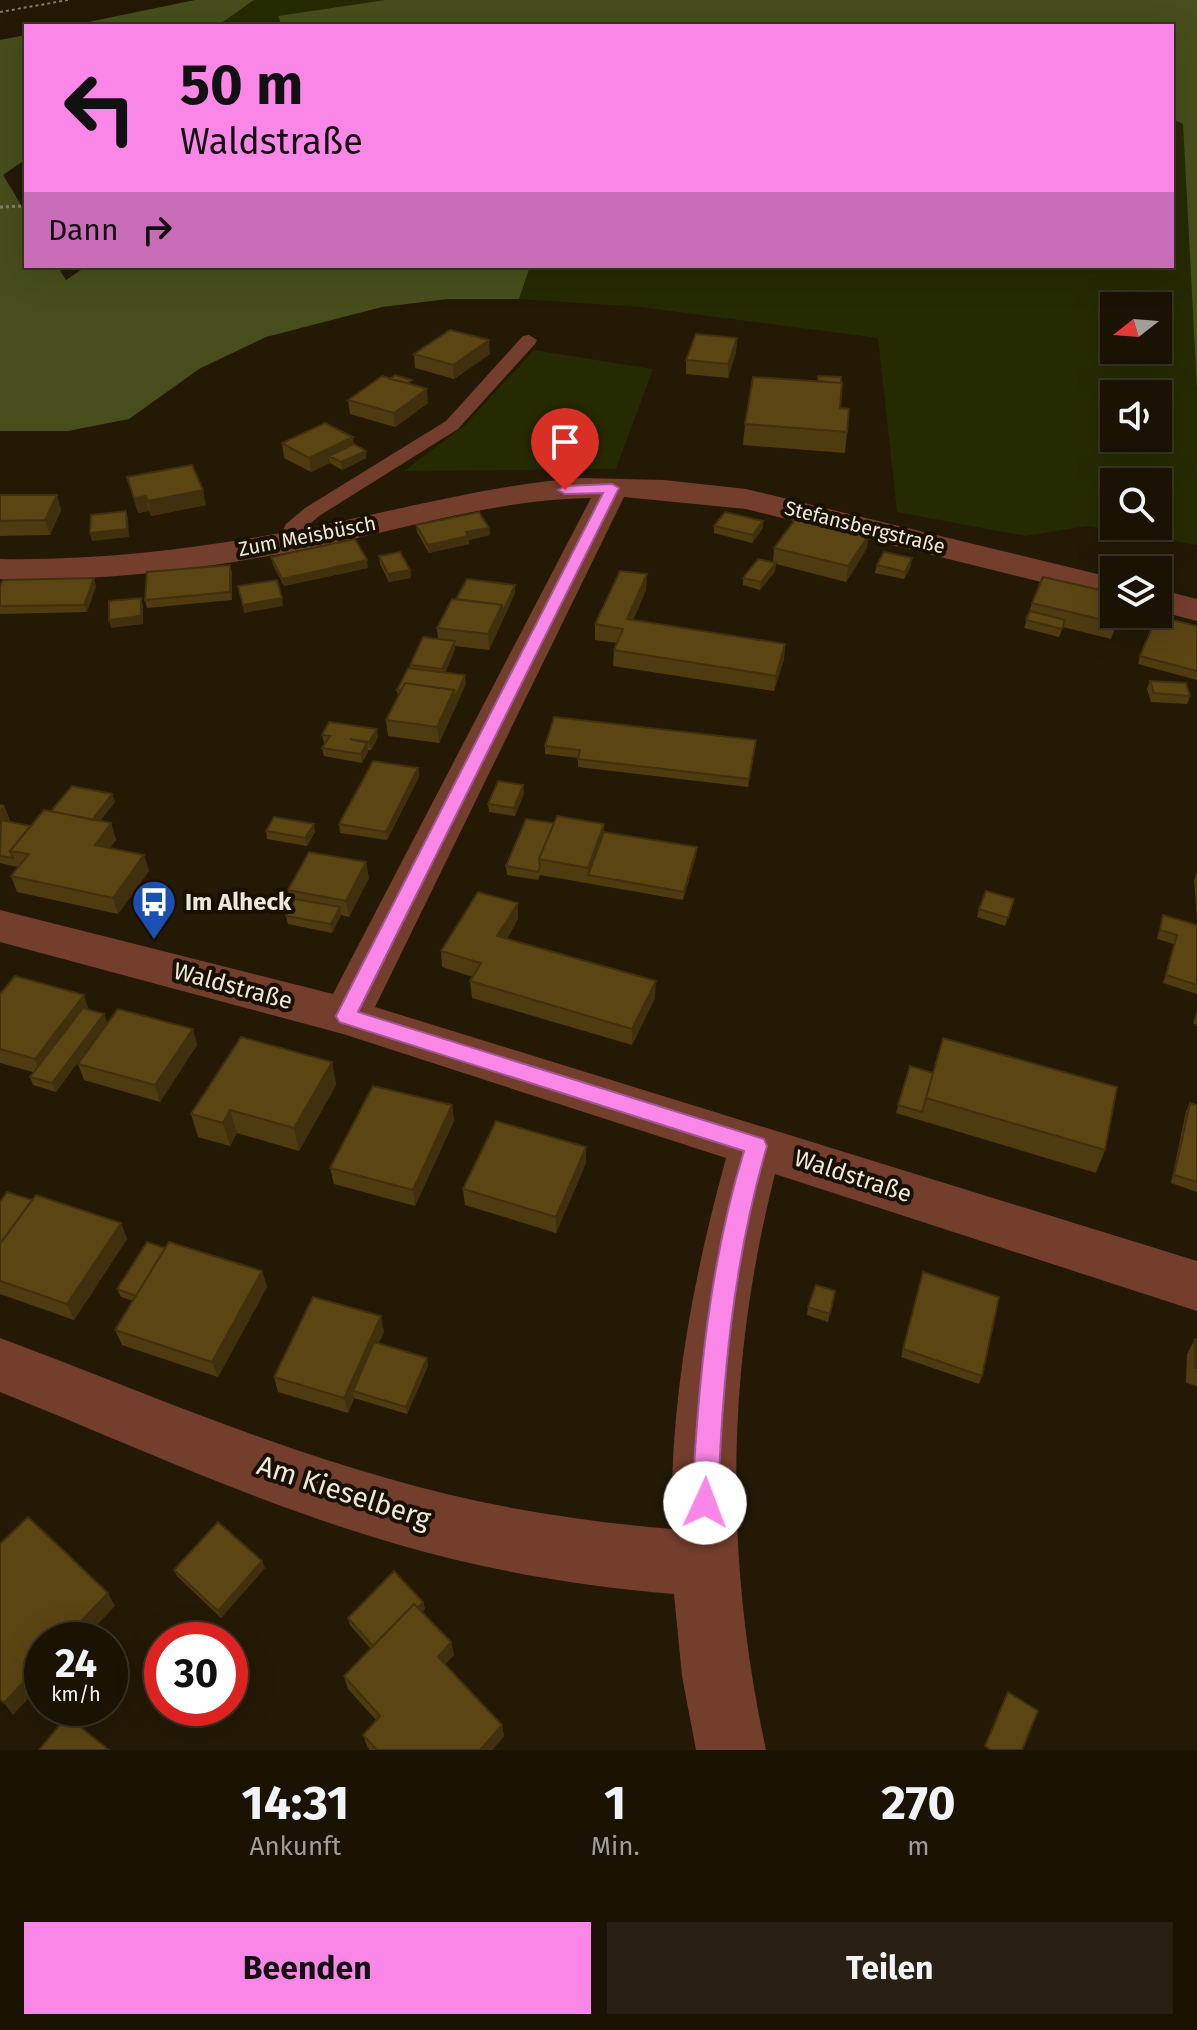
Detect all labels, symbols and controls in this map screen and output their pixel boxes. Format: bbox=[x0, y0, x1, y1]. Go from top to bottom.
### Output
text: 50 m bbox=[180, 52, 303, 119]
icon: left bbox=[48, 56, 152, 160]
text: Waldstraße bbox=[180, 120, 363, 164]
icon: right bbox=[135, 208, 179, 252]
text: Dann bbox=[48, 212, 119, 248]
north arrow bbox=[1100, 292, 1172, 364]
map controls bbox=[1100, 292, 1172, 628]
button: sound bbox=[1100, 380, 1172, 452]
pin bbox=[531, 408, 599, 490]
icon: arrive bbox=[543, 420, 587, 464]
button: search bbox=[1100, 468, 1172, 540]
street label: Stefansbergstraße bbox=[782, 495, 948, 559]
street label: Zum Meisbüsch bbox=[236, 511, 378, 561]
button: layers bbox=[1100, 556, 1172, 628]
bus stop icon: Im Alheck bbox=[130, 878, 178, 941]
place label: Im Alheck bbox=[185, 888, 292, 916]
street label: Waldstraße bbox=[171, 957, 295, 1015]
street label: Waldstraße bbox=[791, 1144, 915, 1208]
street label: Am Kieselberg bbox=[253, 1448, 435, 1536]
position arrow bbox=[663, 1461, 747, 1545]
speed limit sign: 30 bbox=[144, 1622, 248, 1726]
text: 24 bbox=[55, 1640, 97, 1688]
text: km/h bbox=[51, 1682, 101, 1706]
text: 14:31 bbox=[241, 1774, 349, 1832]
text: 1 bbox=[604, 1774, 626, 1832]
text: 270 bbox=[881, 1774, 956, 1832]
text: Ankunft bbox=[249, 1831, 341, 1862]
text: Min. bbox=[591, 1831, 640, 1862]
text: m bbox=[907, 1831, 930, 1862]
button: Beenden bbox=[24, 1922, 591, 2014]
button: Teilen bbox=[607, 1922, 1173, 2014]

